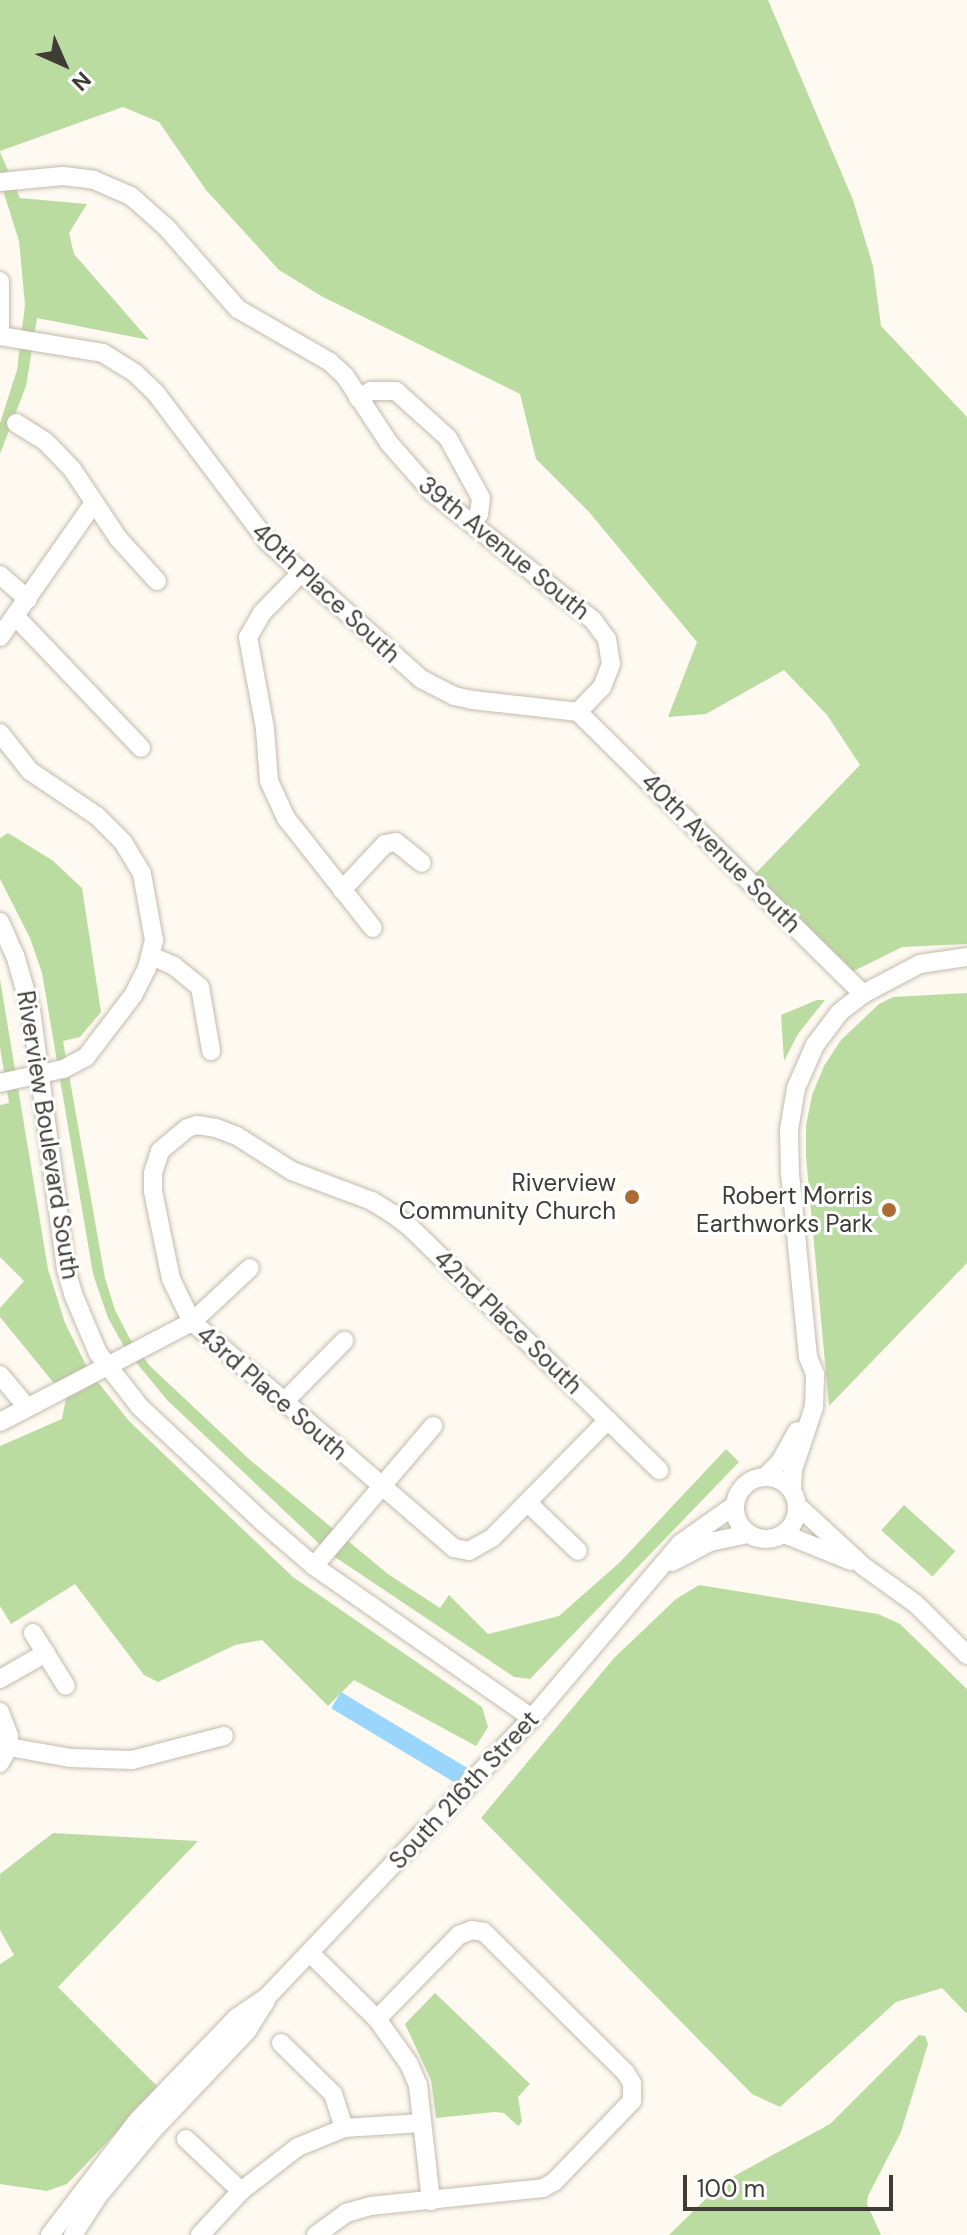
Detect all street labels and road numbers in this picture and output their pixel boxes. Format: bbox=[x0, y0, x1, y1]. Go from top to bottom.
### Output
street label: 39th Avenue South bbox=[413, 470, 595, 626]
street label: 40th Place South bbox=[246, 517, 406, 669]
street label: 40th Avenue South bbox=[635, 767, 807, 939]
street label: Riverview Boulevard South bbox=[11, 989, 85, 1281]
street label: 42nd Place South bbox=[428, 1244, 588, 1400]
street label: 43rd Place South bbox=[191, 1320, 353, 1466]
street label: South 216th Street bbox=[383, 1705, 545, 1875]

